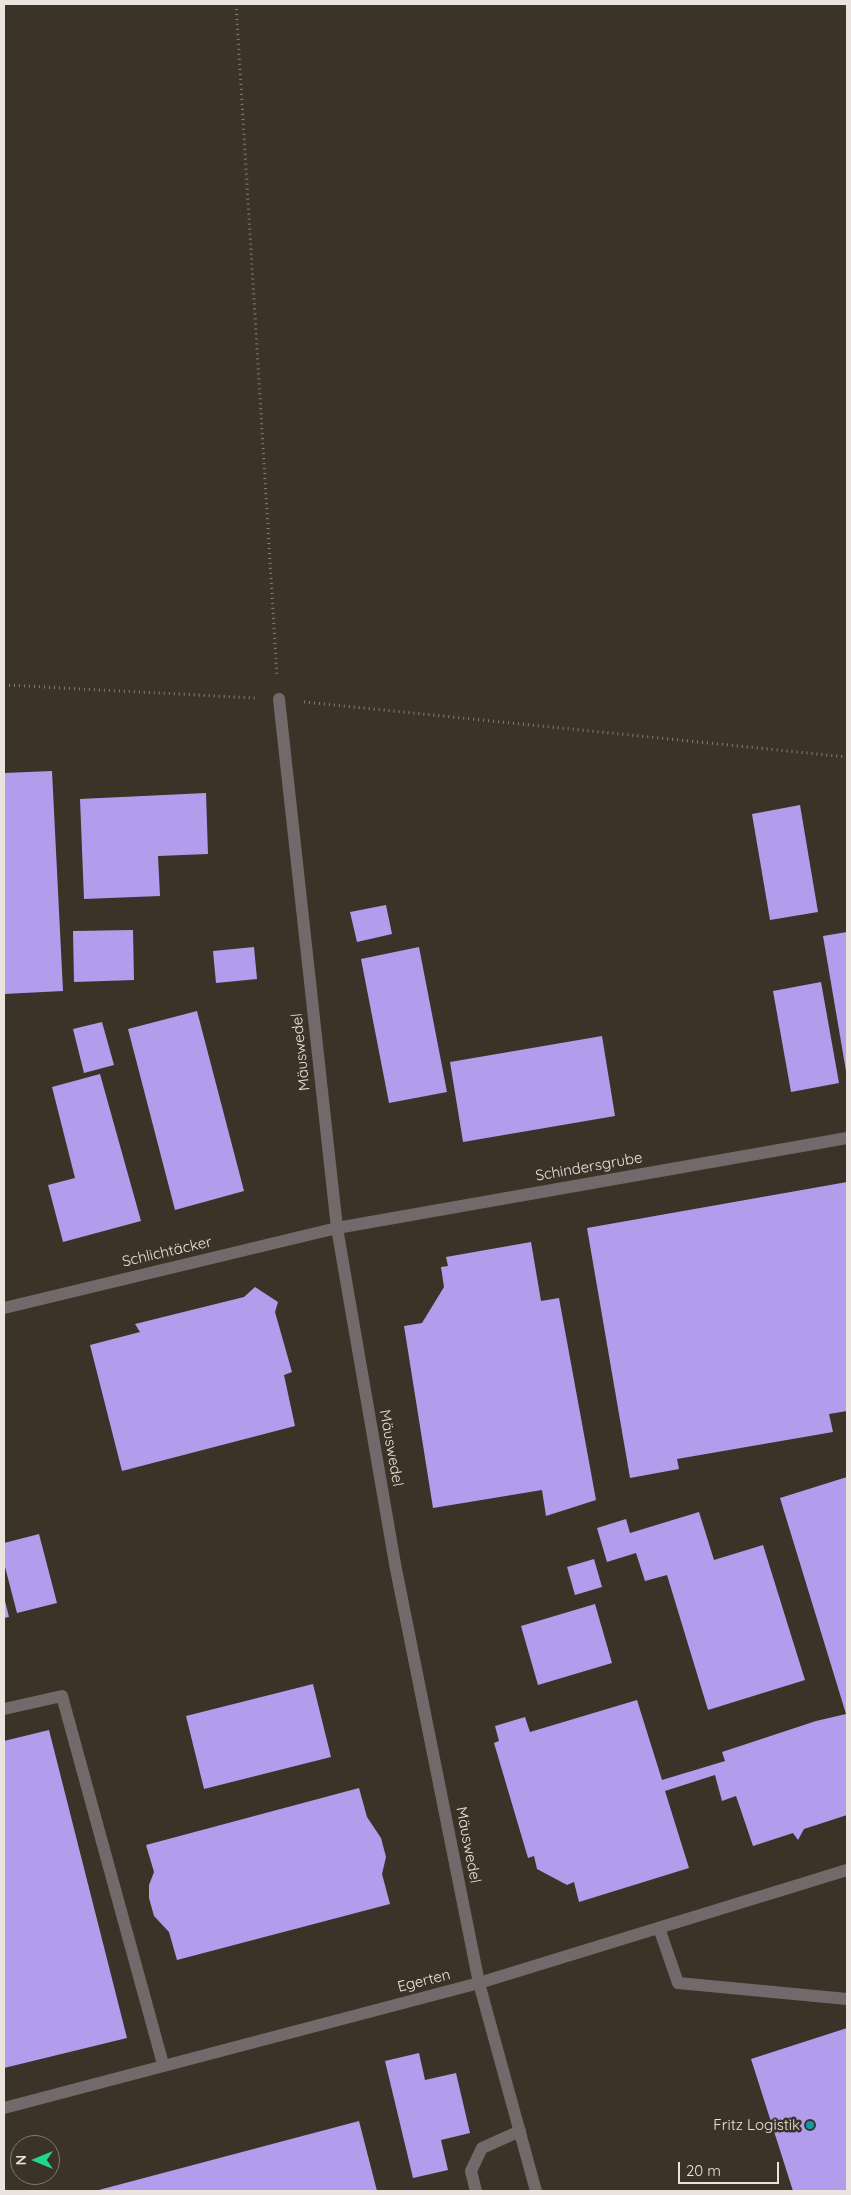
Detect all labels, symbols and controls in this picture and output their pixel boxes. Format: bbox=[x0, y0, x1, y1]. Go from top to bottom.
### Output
street label: Mäuswedel bbox=[288, 1012, 314, 1092]
street label: Schindersgrube bbox=[534, 1149, 644, 1185]
street label: Schlichtäcker bbox=[120, 1233, 214, 1271]
street label: Mäuswedel bbox=[375, 1408, 407, 1488]
street label: Mäuswedel bbox=[452, 1805, 484, 1885]
street label: Egerten bbox=[396, 1966, 452, 1996]
place label: Fritz Logistik bbox=[713, 2116, 800, 2134]
marker: Fritz Logistik bbox=[804, 2119, 816, 2131]
north arrow bbox=[10, 2135, 60, 2185]
scale bar bbox=[681, 2152, 782, 2184]
text: N bbox=[12, 2155, 30, 2165]
text: 20 m bbox=[686, 2161, 721, 2180]

